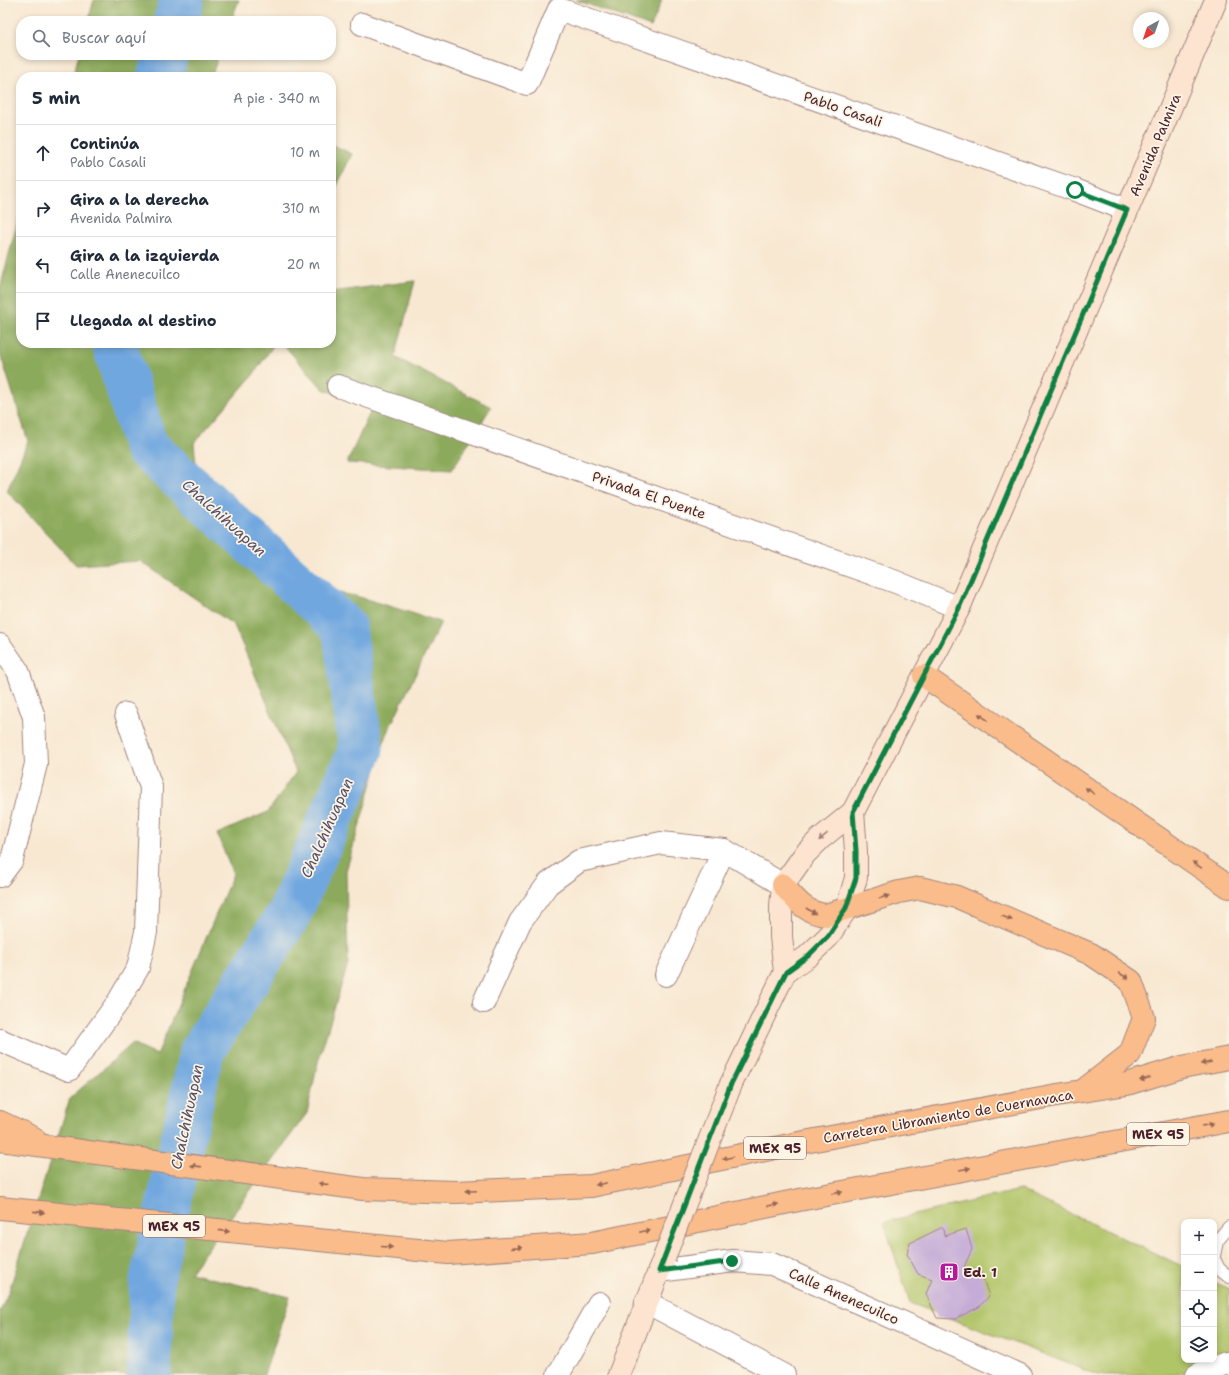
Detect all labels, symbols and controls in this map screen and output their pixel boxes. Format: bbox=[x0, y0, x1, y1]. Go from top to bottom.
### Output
north arrow bbox=[1133, 12, 1169, 48]
search box bbox=[16, 16, 336, 60]
icon: search bbox=[30, 27, 52, 49]
text: Buscar aquí bbox=[62, 28, 146, 48]
text: 5 min bbox=[32, 87, 80, 109]
street label: Pablo Casali bbox=[801, 87, 885, 131]
text: A pie · 340 m bbox=[233, 90, 320, 107]
street label: Avenida Palmira bbox=[1125, 91, 1185, 199]
text: Continúa bbox=[70, 134, 139, 154]
icon: ahead bbox=[32, 142, 54, 164]
text: 10 m bbox=[290, 144, 320, 161]
text: Pablo Casali bbox=[70, 154, 146, 171]
route start bbox=[1066, 181, 1084, 199]
text: Gira a la derecha bbox=[70, 190, 209, 210]
icon: right bbox=[32, 198, 54, 220]
text: 310 m bbox=[282, 200, 320, 217]
text: Avenida Palmira bbox=[70, 210, 172, 227]
text: Gira a la izquierda bbox=[70, 246, 219, 266]
icon: left bbox=[32, 254, 54, 276]
text: 20 m bbox=[287, 256, 320, 273]
text: Calle Anenecuilco bbox=[70, 266, 180, 283]
icon: arrive bbox=[32, 310, 54, 332]
text: Llegada al destino bbox=[70, 311, 217, 331]
street label: Privada El Puente bbox=[590, 467, 708, 523]
water label: Chalchihuapan bbox=[178, 475, 270, 561]
one-way arrow bbox=[978, 713, 988, 721]
water label: Chalchihuapan bbox=[296, 775, 358, 881]
one-way arrow bbox=[1085, 787, 1095, 795]
one-way arrow bbox=[817, 832, 828, 841]
one-way arrow bbox=[1192, 861, 1202, 869]
one-way arrow bbox=[878, 894, 890, 900]
one-way arrow bbox=[805, 908, 817, 915]
one-way arrow bbox=[1002, 915, 1013, 921]
one-way arrow bbox=[1118, 972, 1129, 979]
one-way arrow bbox=[1200, 1060, 1212, 1066]
water label: Chalchihuapan bbox=[166, 1063, 208, 1171]
one-way arrow bbox=[1139, 1076, 1151, 1082]
street label: Carretera Libramiento de Cuernavaca bbox=[822, 1085, 1075, 1147]
one-way arrow bbox=[1201, 1122, 1214, 1128]
road number: MEX 95 bbox=[1127, 1123, 1189, 1145]
road number: MEX 95 bbox=[744, 1137, 806, 1159]
one-way arrow bbox=[722, 1155, 735, 1161]
one-way arrow bbox=[190, 1163, 202, 1169]
one-way arrow bbox=[959, 1166, 971, 1172]
one-way arrow bbox=[318, 1181, 330, 1187]
one-way arrow bbox=[595, 1181, 607, 1187]
one-way arrow bbox=[465, 1188, 477, 1195]
one-way arrow bbox=[831, 1190, 843, 1196]
one-way arrow bbox=[767, 1202, 779, 1208]
one-way arrow bbox=[33, 1209, 45, 1215]
road number: MEX 95 bbox=[143, 1215, 205, 1237]
map controls bbox=[1181, 1219, 1217, 1363]
button: + bbox=[1181, 1219, 1217, 1255]
one-way arrow bbox=[218, 1228, 230, 1234]
one-way arrow bbox=[639, 1228, 652, 1234]
one-way arrow bbox=[381, 1244, 393, 1251]
one-way arrow bbox=[511, 1244, 523, 1251]
route end bbox=[723, 1252, 741, 1270]
button: − bbox=[1181, 1255, 1217, 1291]
building icon: Ed. 1 bbox=[938, 1261, 960, 1283]
place label: Ed. 1 bbox=[963, 1263, 997, 1281]
street label: Calle Anenecuilco bbox=[786, 1264, 902, 1328]
button: locate bbox=[1181, 1291, 1217, 1327]
button: layers bbox=[1181, 1327, 1217, 1363]

